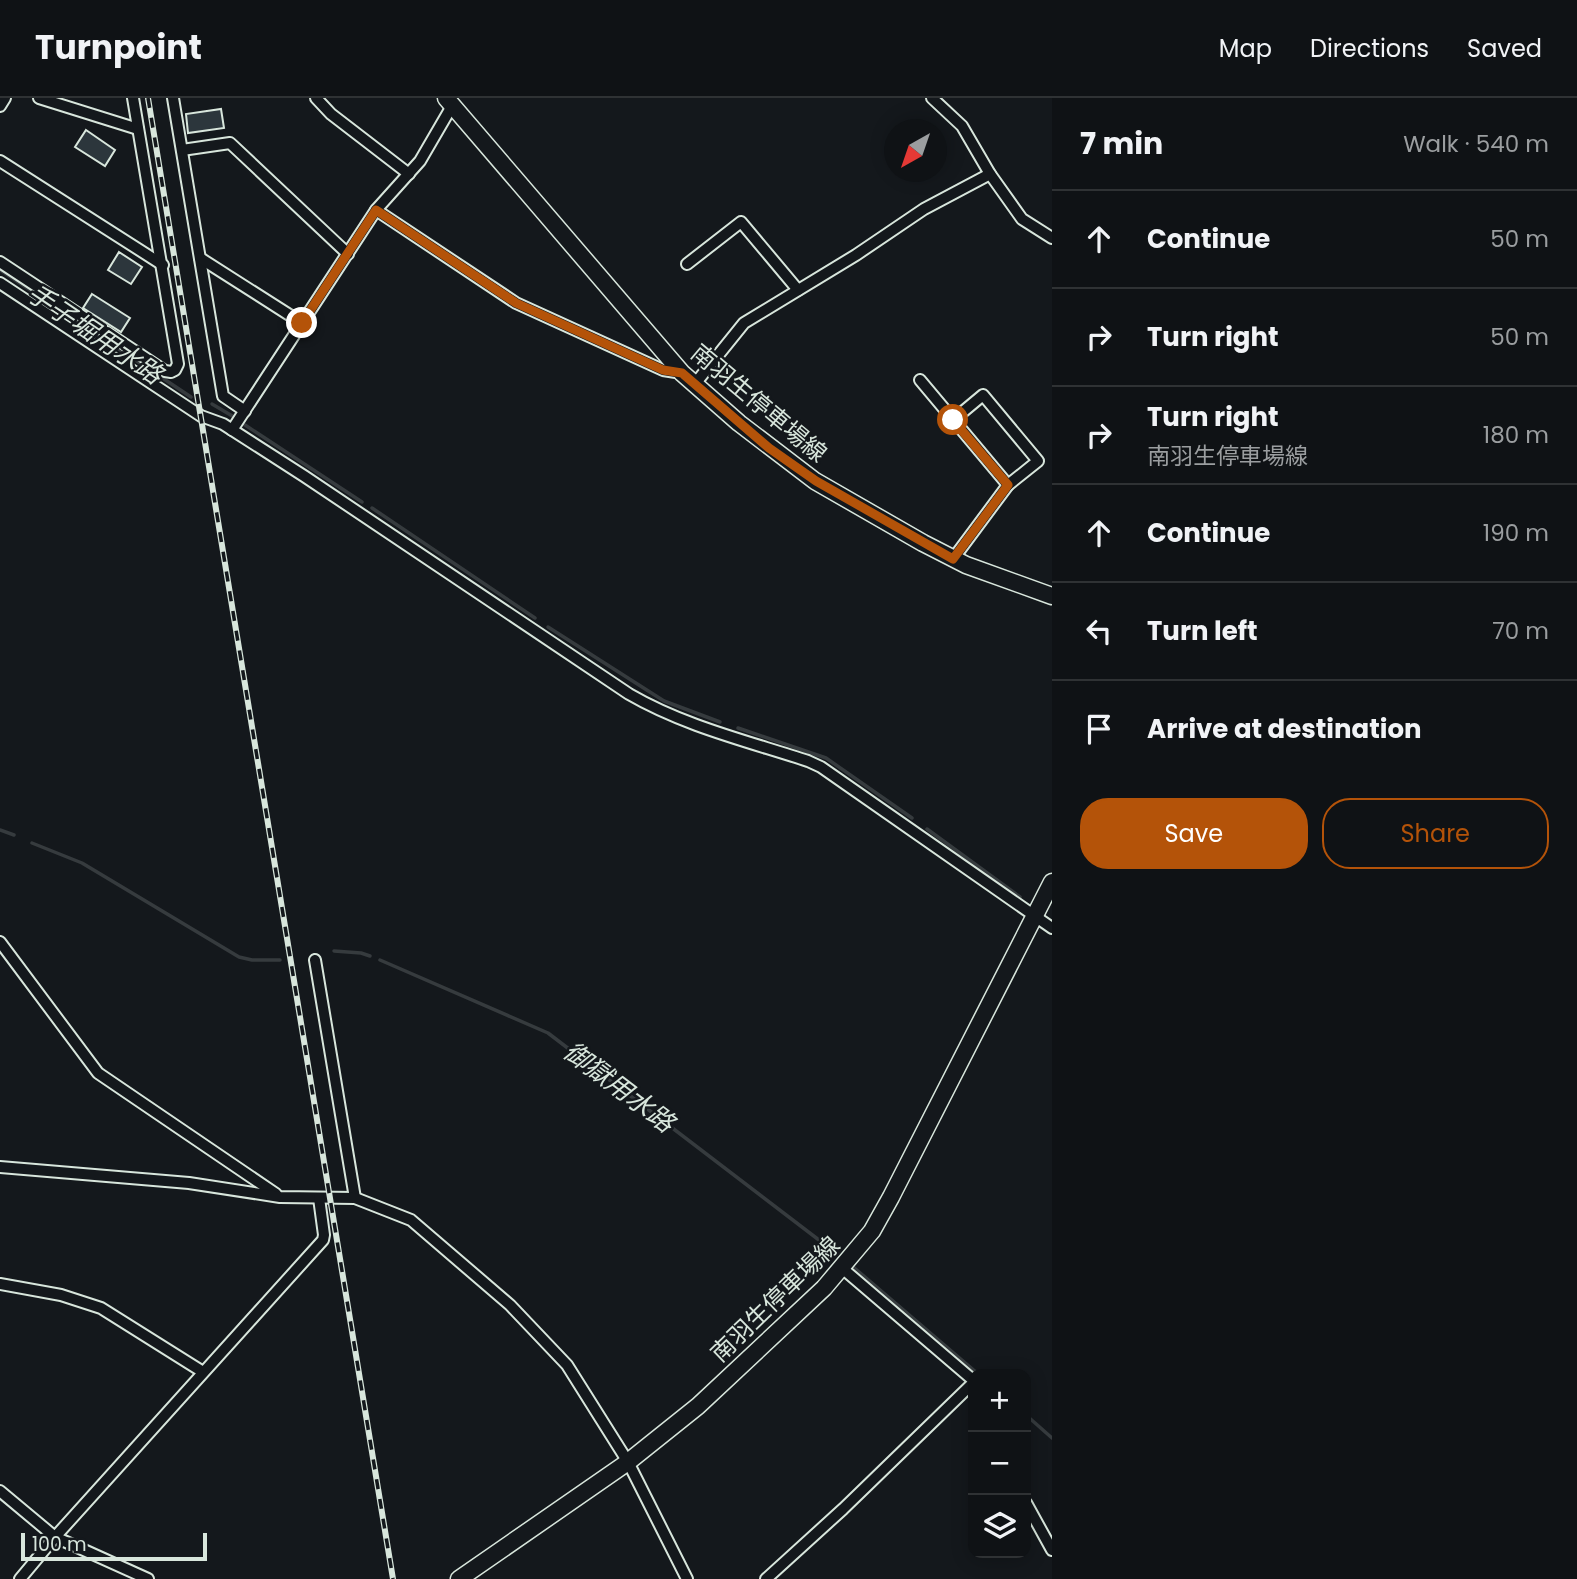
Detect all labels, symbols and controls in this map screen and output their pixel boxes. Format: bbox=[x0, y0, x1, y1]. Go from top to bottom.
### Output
text: Turnpoint bbox=[35, 24, 202, 71]
text: Map bbox=[1219, 32, 1272, 65]
text: Directions bbox=[1310, 32, 1429, 65]
text: Saved bbox=[1467, 32, 1542, 65]
north arrow bbox=[884, 119, 947, 182]
text: 7 min bbox=[1080, 122, 1163, 165]
text: Walk · 540 m bbox=[1403, 128, 1549, 160]
icon: ahead bbox=[1080, 220, 1118, 258]
text: Continue bbox=[1147, 221, 1270, 257]
text: 50 m bbox=[1490, 223, 1549, 255]
water label: 手子堀用水路 bbox=[20, 275, 171, 394]
route end bbox=[286, 307, 317, 338]
icon: right bbox=[1080, 318, 1118, 356]
text: Turn right bbox=[1147, 319, 1279, 355]
text: 50 m bbox=[1490, 321, 1549, 353]
street label: 南羽生停車場線 bbox=[684, 336, 834, 470]
text: Turn right bbox=[1147, 399, 1279, 435]
route start bbox=[937, 404, 968, 435]
icon: right bbox=[1080, 416, 1118, 454]
text: 180 m bbox=[1483, 419, 1549, 451]
text: 南羽生停車場線 bbox=[1147, 440, 1308, 472]
icon: ahead bbox=[1080, 514, 1118, 552]
text: Continue bbox=[1147, 515, 1270, 551]
text: 190 m bbox=[1483, 517, 1549, 549]
icon: left bbox=[1080, 612, 1118, 650]
text: Turn left bbox=[1147, 613, 1258, 649]
text: 70 m bbox=[1492, 615, 1549, 647]
icon: arrive bbox=[1080, 710, 1118, 748]
text: Arrive at destination bbox=[1147, 711, 1422, 747]
button: Save bbox=[1080, 798, 1308, 869]
button: Share bbox=[1322, 798, 1549, 869]
water label: 御獄用水路 bbox=[556, 1034, 683, 1142]
street label: 南羽生停車場線 bbox=[703, 1229, 847, 1369]
map controls bbox=[968, 1369, 1031, 1558]
button: + bbox=[968, 1369, 1031, 1432]
button: − bbox=[968, 1432, 1031, 1495]
button: layers bbox=[968, 1495, 1031, 1558]
scale bar bbox=[21, 1530, 206, 1562]
text: 100 m bbox=[32, 1531, 87, 1558]

